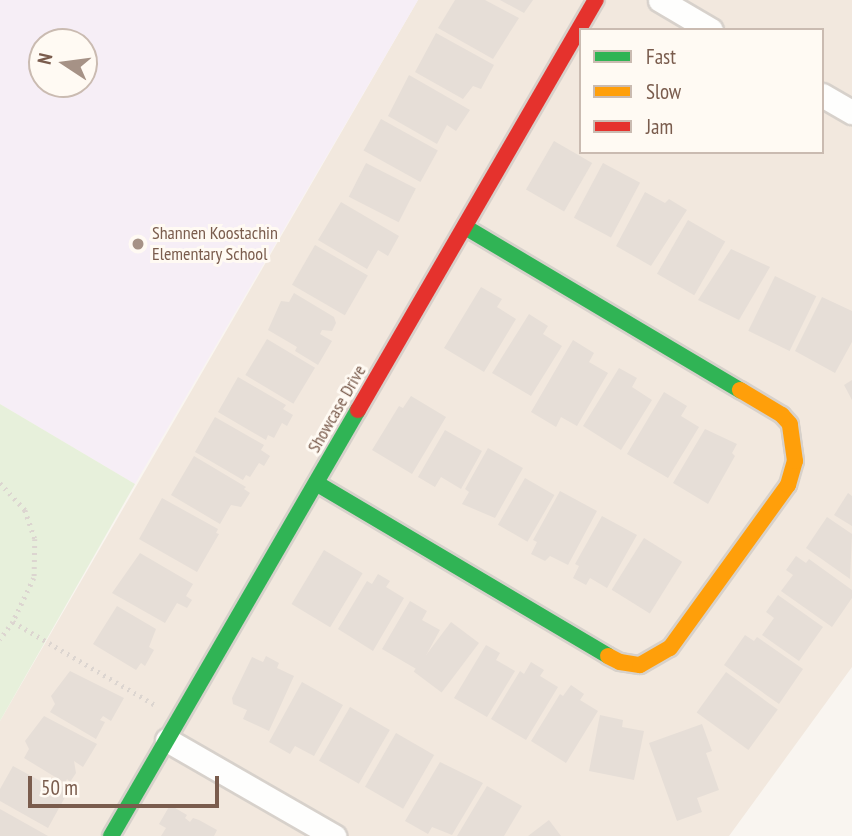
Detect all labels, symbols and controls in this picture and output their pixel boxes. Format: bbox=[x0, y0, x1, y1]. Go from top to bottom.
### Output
north arrow bbox=[28, 28, 98, 98]
legend bbox=[579, 28, 824, 154]
text: Fast bbox=[646, 43, 676, 70]
text: N bbox=[32, 51, 57, 66]
text: Slow bbox=[646, 78, 681, 105]
text: Jam bbox=[646, 113, 673, 140]
place label: Shannen Koostachin Elementary School bbox=[152, 223, 278, 266]
marker: Shannen Koostachin Elementary School bbox=[130, 236, 146, 252]
street label: Showcase Drive bbox=[303, 361, 371, 457]
scale bar bbox=[32, 762, 222, 806]
text: 50 m bbox=[41, 774, 78, 801]

